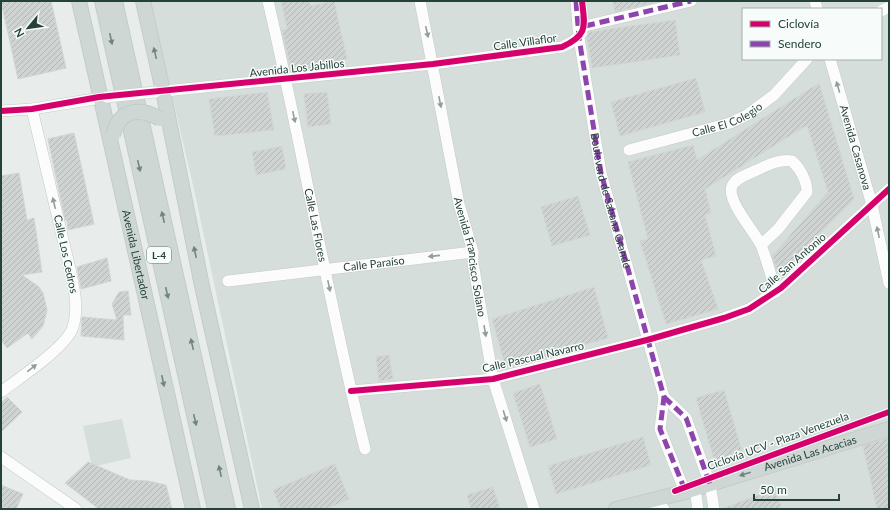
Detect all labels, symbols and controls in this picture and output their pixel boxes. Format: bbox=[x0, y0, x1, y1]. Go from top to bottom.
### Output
north arrow bbox=[8, 8, 48, 48]
legend bbox=[742, 8, 882, 60]
text: Ciclovía bbox=[778, 16, 819, 31]
text: N bbox=[11, 26, 27, 40]
one-way arrow bbox=[424, 26, 430, 39]
street label: Calle Villaflor bbox=[493, 31, 557, 52]
one-way arrow bbox=[108, 33, 114, 45]
text: Sendero bbox=[778, 36, 822, 51]
one-way arrow bbox=[151, 47, 157, 59]
street label: Avenida Los Jabillos bbox=[249, 56, 345, 79]
one-way arrow bbox=[835, 81, 841, 93]
one-way arrow bbox=[438, 96, 444, 108]
street label: Calle El Colegio bbox=[690, 99, 764, 139]
street label: Avenida Casanova bbox=[838, 103, 874, 191]
one-way arrow bbox=[292, 111, 298, 123]
street label: Boulevard de Sabana Grande bbox=[589, 132, 635, 270]
one-way arrow bbox=[136, 160, 142, 172]
street label: Calle Las Flores bbox=[302, 187, 330, 263]
one-way arrow bbox=[51, 196, 57, 209]
street label: Avenida Francisco Solano bbox=[452, 196, 489, 318]
street label: Avenida Libertador bbox=[120, 208, 153, 301]
one-way arrow bbox=[160, 211, 166, 223]
street label: Calle Los Cedros bbox=[52, 214, 81, 294]
one-way arrow bbox=[874, 225, 880, 238]
street label: Calle San Antonio bbox=[755, 230, 828, 295]
one-way arrow bbox=[192, 246, 198, 259]
road number: L-4 bbox=[147, 247, 171, 263]
street label: Calle Paraíso bbox=[343, 253, 405, 273]
one-way arrow bbox=[428, 253, 440, 260]
one-way arrow bbox=[326, 280, 332, 292]
one-way arrow bbox=[164, 287, 170, 299]
one-way arrow bbox=[482, 325, 488, 338]
one-way arrow bbox=[188, 338, 194, 350]
street label: Calle Pascual Navarro bbox=[481, 338, 585, 375]
one-way arrow bbox=[26, 364, 37, 373]
one-way arrow bbox=[161, 375, 167, 387]
street label: Ciclovía UCV - Plaza Venezuela bbox=[705, 409, 850, 472]
one-way arrow bbox=[502, 410, 508, 422]
one-way arrow bbox=[193, 414, 199, 426]
street label: Avenida Las Acacias bbox=[762, 432, 858, 473]
one-way arrow bbox=[216, 465, 222, 477]
one-way arrow bbox=[738, 471, 750, 477]
scale bar bbox=[754, 476, 839, 502]
text: 50 m bbox=[760, 482, 787, 497]

